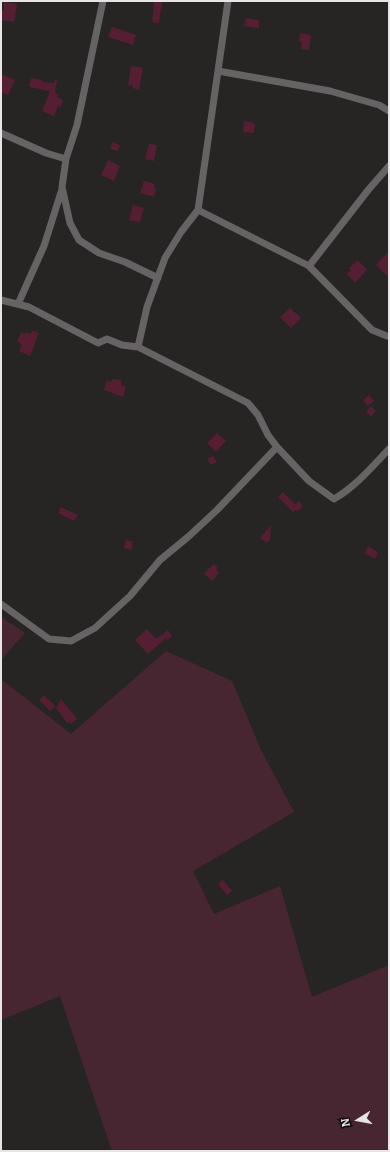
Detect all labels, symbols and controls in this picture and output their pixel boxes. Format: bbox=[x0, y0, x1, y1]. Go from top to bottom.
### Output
north arrow bbox=[338, 1100, 378, 1140]
text: N bbox=[339, 1117, 353, 1128]

